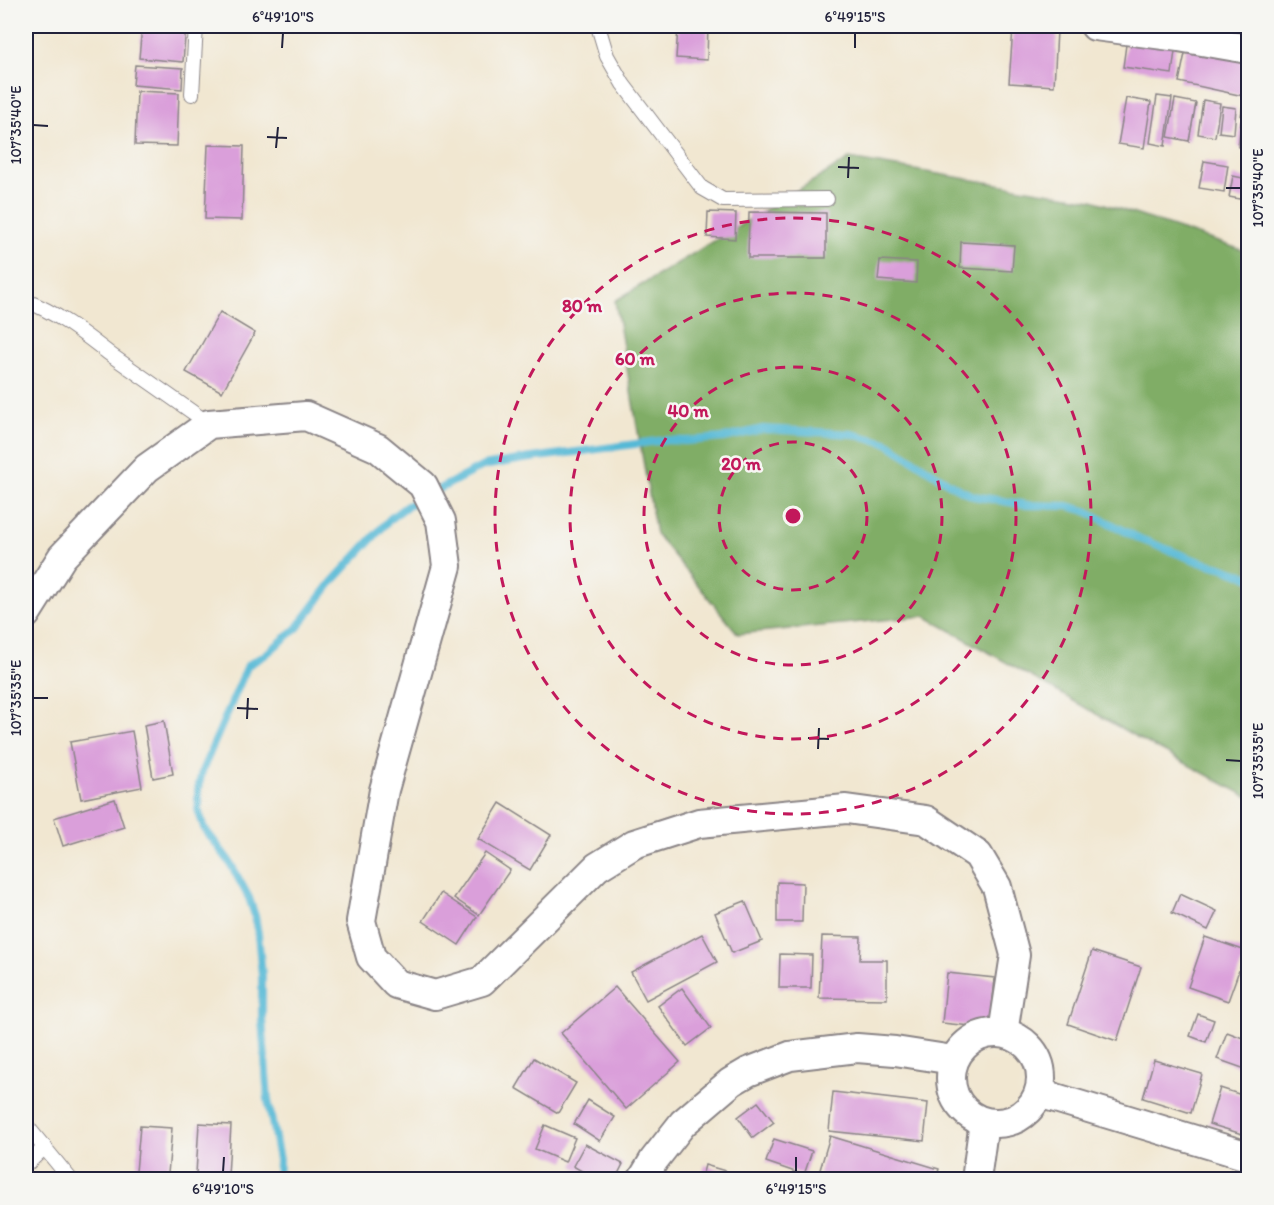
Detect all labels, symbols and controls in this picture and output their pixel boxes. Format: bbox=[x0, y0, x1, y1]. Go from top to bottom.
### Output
text: 6°49'10"S bbox=[252, 8, 314, 26]
text: 6°49'15"S bbox=[825, 8, 885, 26]
text: 107°35'40"E bbox=[7, 86, 25, 164]
text: 107°35'40"E bbox=[1249, 149, 1267, 227]
text: 80 m bbox=[562, 295, 603, 317]
text: 60 m bbox=[615, 348, 656, 370]
text: 40 m bbox=[667, 400, 709, 422]
text: 20 m bbox=[721, 453, 762, 475]
centre of rings bbox=[783, 506, 803, 526]
text: 107°35'35"E bbox=[7, 660, 25, 736]
text: 107°35'35"E bbox=[1249, 723, 1267, 799]
text: 6°49'10"S bbox=[192, 1180, 254, 1198]
text: 6°49'15"S bbox=[766, 1180, 826, 1198]

